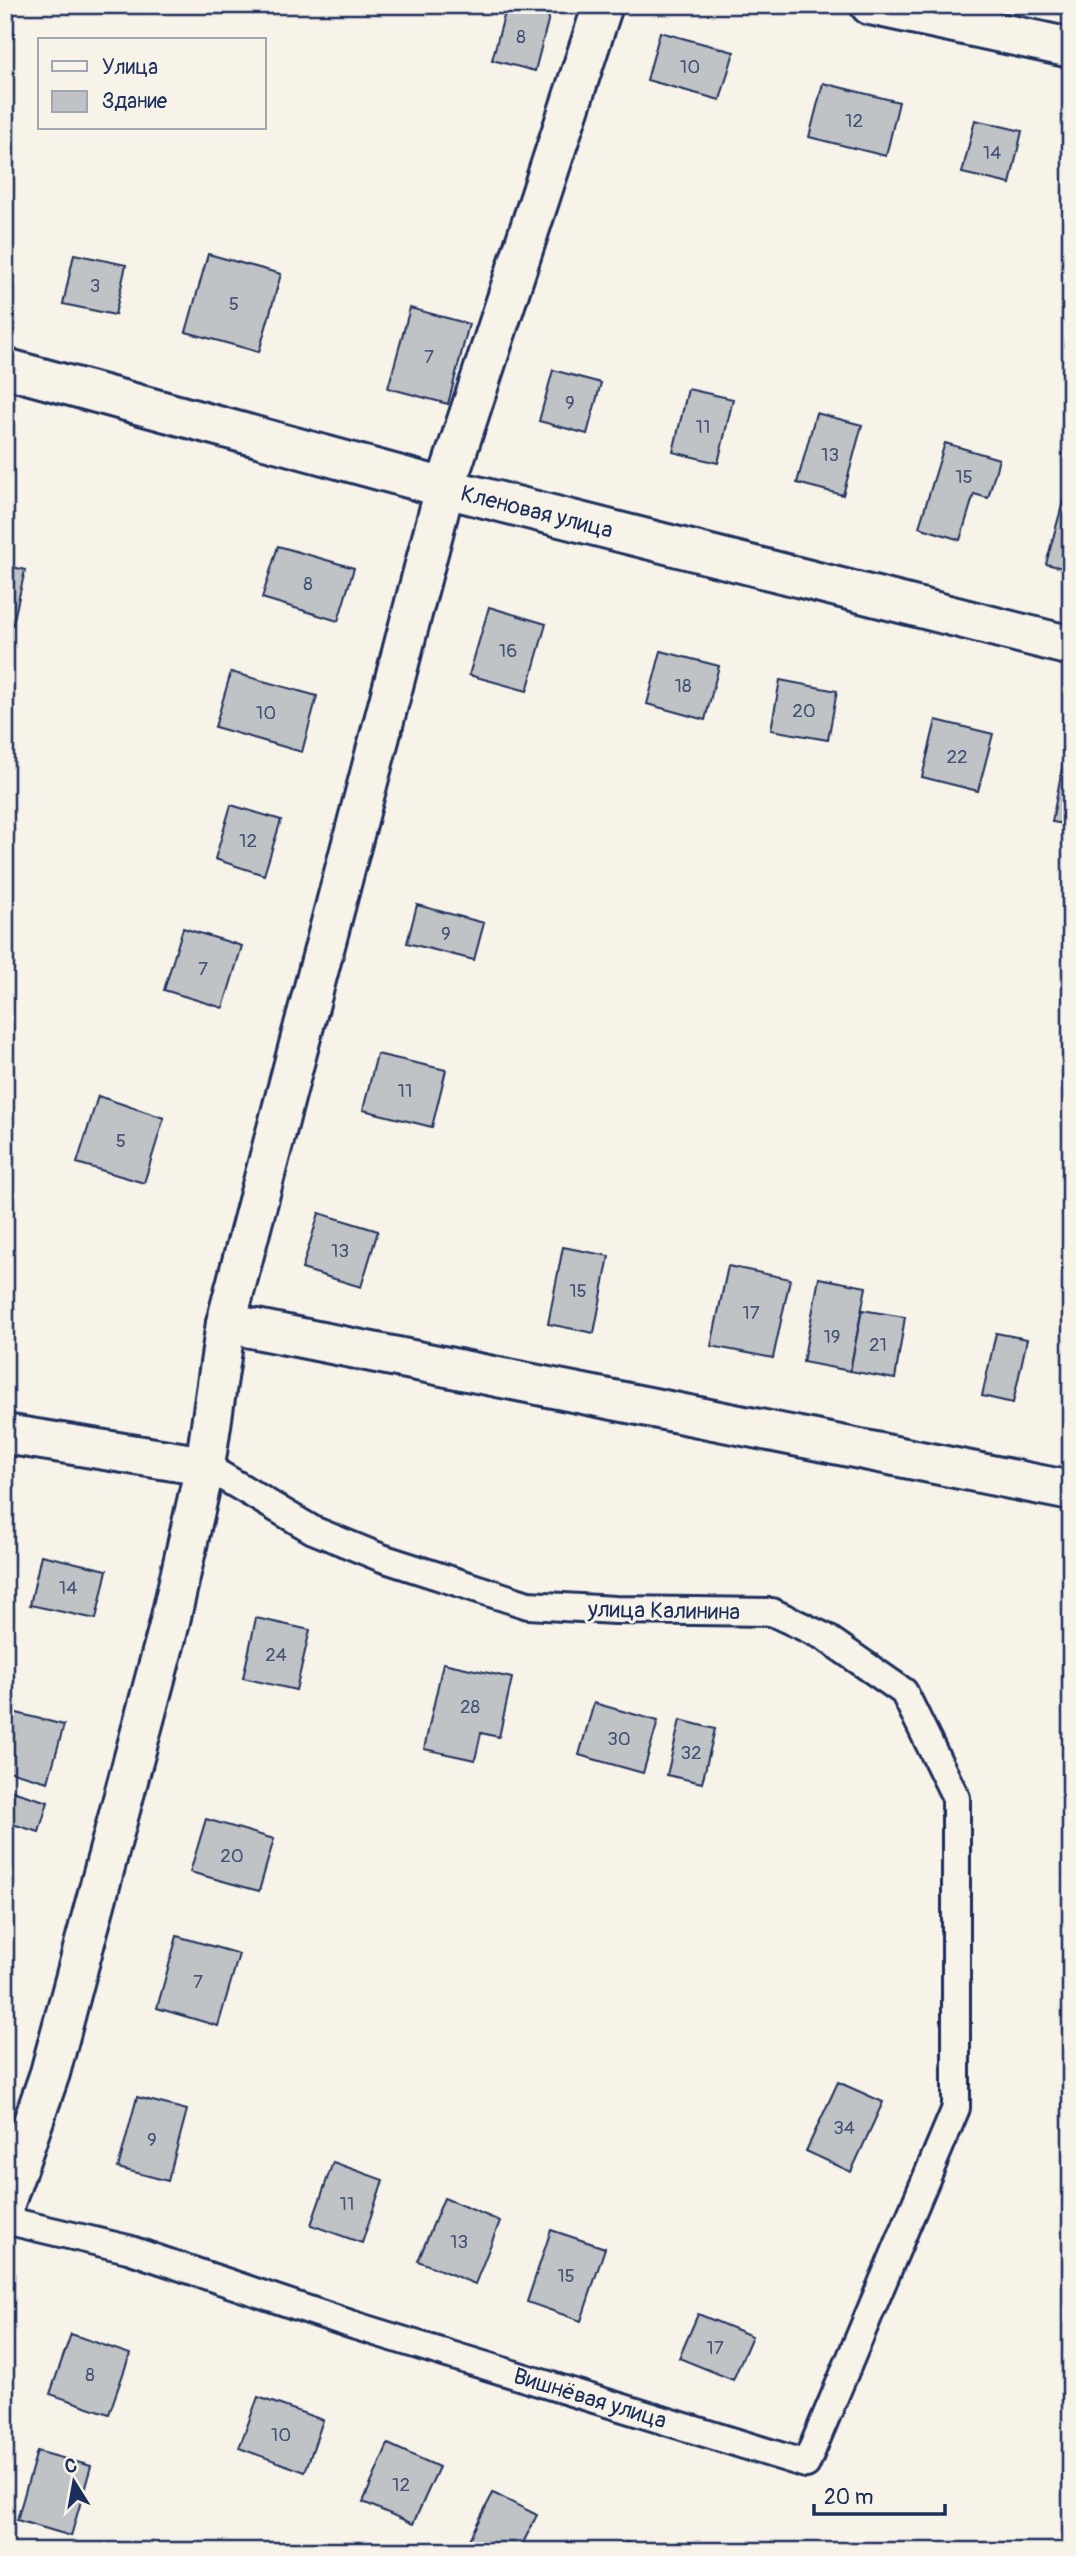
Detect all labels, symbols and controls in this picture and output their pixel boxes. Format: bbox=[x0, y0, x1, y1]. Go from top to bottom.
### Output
house number: 8 bbox=[516, 25, 526, 49]
legend bbox=[38, 38, 266, 130]
text: Улица bbox=[102, 54, 158, 81]
house number: 10 bbox=[680, 55, 700, 79]
text: Здание bbox=[102, 88, 168, 115]
house number: 12 bbox=[845, 109, 863, 133]
house number: 14 bbox=[983, 141, 1001, 165]
house number: 3 bbox=[90, 274, 100, 298]
house number: 5 bbox=[229, 292, 239, 316]
house number: 7 bbox=[424, 345, 434, 369]
house number: 9 bbox=[565, 391, 575, 415]
house number: 11 bbox=[696, 415, 710, 439]
house number: 13 bbox=[821, 443, 839, 467]
house number: 15 bbox=[955, 465, 973, 489]
street label: Кленовая улица bbox=[458, 479, 616, 545]
house number: 8 bbox=[303, 572, 313, 596]
house number: 16 bbox=[499, 639, 517, 663]
house number: 18 bbox=[674, 674, 692, 698]
house number: 20 bbox=[792, 699, 816, 723]
house number: 10 bbox=[256, 701, 276, 725]
house number: 22 bbox=[946, 745, 968, 769]
house number: 12 bbox=[239, 829, 257, 853]
house number: 9 bbox=[441, 922, 451, 946]
house number: 7 bbox=[198, 957, 208, 981]
house number: 11 bbox=[398, 1079, 412, 1103]
house number: 5 bbox=[116, 1129, 126, 1153]
house number: 13 bbox=[331, 1239, 349, 1263]
house number: 15 bbox=[569, 1279, 587, 1303]
house number: 17 bbox=[742, 1301, 760, 1325]
house number: 19 bbox=[823, 1325, 841, 1349]
house number: 21 bbox=[869, 1333, 887, 1357]
house number: 14 bbox=[59, 1576, 77, 1600]
street label: улица Калинина bbox=[587, 1595, 740, 1626]
house number: 24 bbox=[265, 1643, 287, 1667]
house number: 28 bbox=[460, 1695, 480, 1719]
house number: 30 bbox=[607, 1727, 631, 1751]
house number: 32 bbox=[680, 1741, 702, 1765]
house number: 20 bbox=[220, 1844, 244, 1868]
house number: 7 bbox=[193, 1970, 203, 1994]
house number: 34 bbox=[833, 2116, 855, 2140]
house number: 9 bbox=[147, 2128, 157, 2152]
house number: 11 bbox=[340, 2192, 354, 2216]
house number: 13 bbox=[450, 2230, 468, 2254]
house number: 15 bbox=[557, 2264, 575, 2288]
house number: 17 bbox=[706, 2336, 724, 2360]
street label: Вишнёвая улица bbox=[510, 2361, 670, 2435]
house number: 8 bbox=[85, 2363, 95, 2387]
house number: 10 bbox=[271, 2423, 291, 2447]
north arrow bbox=[38, 2448, 108, 2518]
text: С bbox=[63, 2453, 79, 2479]
scale bar bbox=[814, 2472, 945, 2516]
house number: 12 bbox=[392, 2473, 410, 2497]
text: 20 m bbox=[824, 2484, 873, 2511]

